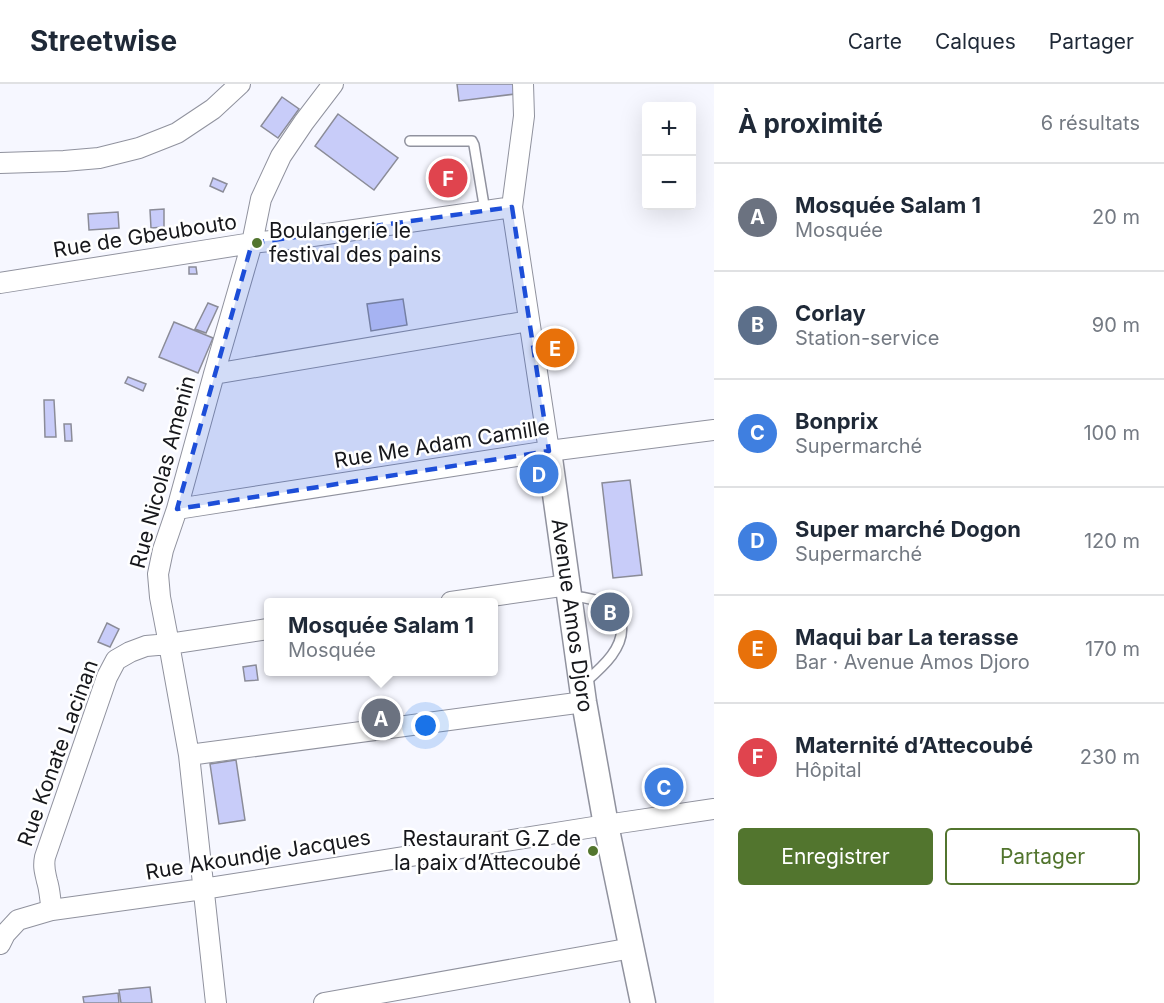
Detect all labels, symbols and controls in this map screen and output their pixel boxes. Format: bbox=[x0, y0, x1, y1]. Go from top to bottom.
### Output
text: Streetwise bbox=[30, 24, 177, 58]
text: Carte bbox=[848, 29, 902, 54]
text: Calques bbox=[935, 29, 1016, 54]
text: Partager bbox=[1049, 29, 1134, 54]
map controls bbox=[642, 102, 696, 210]
button: + bbox=[642, 102, 696, 156]
text: À proximité bbox=[738, 108, 883, 139]
text: 6 résultats bbox=[1041, 111, 1140, 135]
pin: F bbox=[428, 156, 468, 200]
button: − bbox=[642, 156, 696, 210]
text: Mosquée Salam 1 bbox=[795, 192, 981, 218]
text: A bbox=[750, 205, 765, 229]
text: 20 m bbox=[1092, 205, 1140, 229]
street label: Rue de Gbeubouto bbox=[51, 209, 238, 262]
place label: Boulangerie le festival des pains bbox=[269, 218, 441, 267]
text: Mosquée bbox=[795, 218, 883, 242]
marker: Boulangerie le festival des pains bbox=[250, 236, 264, 250]
text: Corlay bbox=[795, 300, 866, 326]
text: B bbox=[751, 313, 764, 337]
text: 90 m bbox=[1092, 313, 1140, 337]
pin: E bbox=[536, 326, 574, 370]
text: Station-service bbox=[795, 326, 939, 350]
street label: Rue Nicolas Amenin bbox=[125, 373, 200, 571]
text: Bonprix bbox=[795, 408, 878, 434]
street label: Rue Me Adam Camille bbox=[332, 414, 551, 473]
text: C bbox=[750, 421, 765, 445]
text: 100 m bbox=[1083, 421, 1140, 445]
text: Supermarché bbox=[795, 434, 922, 458]
pin: D bbox=[520, 452, 558, 496]
text: Super marché Dogon bbox=[795, 516, 1021, 542]
street label: Avenue Amos Djoro bbox=[547, 517, 599, 714]
text: D bbox=[750, 529, 765, 553]
text: 120 m bbox=[1084, 529, 1140, 553]
text: Supermarché bbox=[795, 542, 922, 566]
pin: B bbox=[590, 590, 630, 634]
popup bbox=[264, 598, 498, 676]
text: Mosquée Salam 1 bbox=[288, 612, 474, 638]
text: Maqui bar La terasse bbox=[795, 624, 1019, 650]
text: E bbox=[751, 637, 764, 661]
text: 170 m bbox=[1085, 637, 1140, 661]
text: Mosquée bbox=[288, 638, 376, 662]
text: Bar · Avenue Amos Djoro bbox=[795, 650, 1030, 674]
street label: Rue Konate Lacinan bbox=[12, 656, 103, 849]
pin: A bbox=[362, 696, 400, 740]
your location bbox=[411, 711, 440, 740]
text: Maternité d’Attecoubé bbox=[795, 732, 1033, 758]
text: F bbox=[752, 745, 763, 769]
text: 230 m bbox=[1080, 745, 1140, 769]
text: Hôpital bbox=[795, 758, 862, 782]
pin: C bbox=[644, 764, 684, 810]
street label: Rue Akoundje Jacques bbox=[144, 824, 372, 885]
place label: Restaurant G.Z de la paix d’Attecoubé bbox=[394, 826, 581, 875]
button: Enregistrer bbox=[738, 828, 933, 885]
button: Partager bbox=[945, 828, 1140, 885]
marker: Restaurant G.Z de la paix d’Attecoubé bbox=[586, 844, 600, 858]

